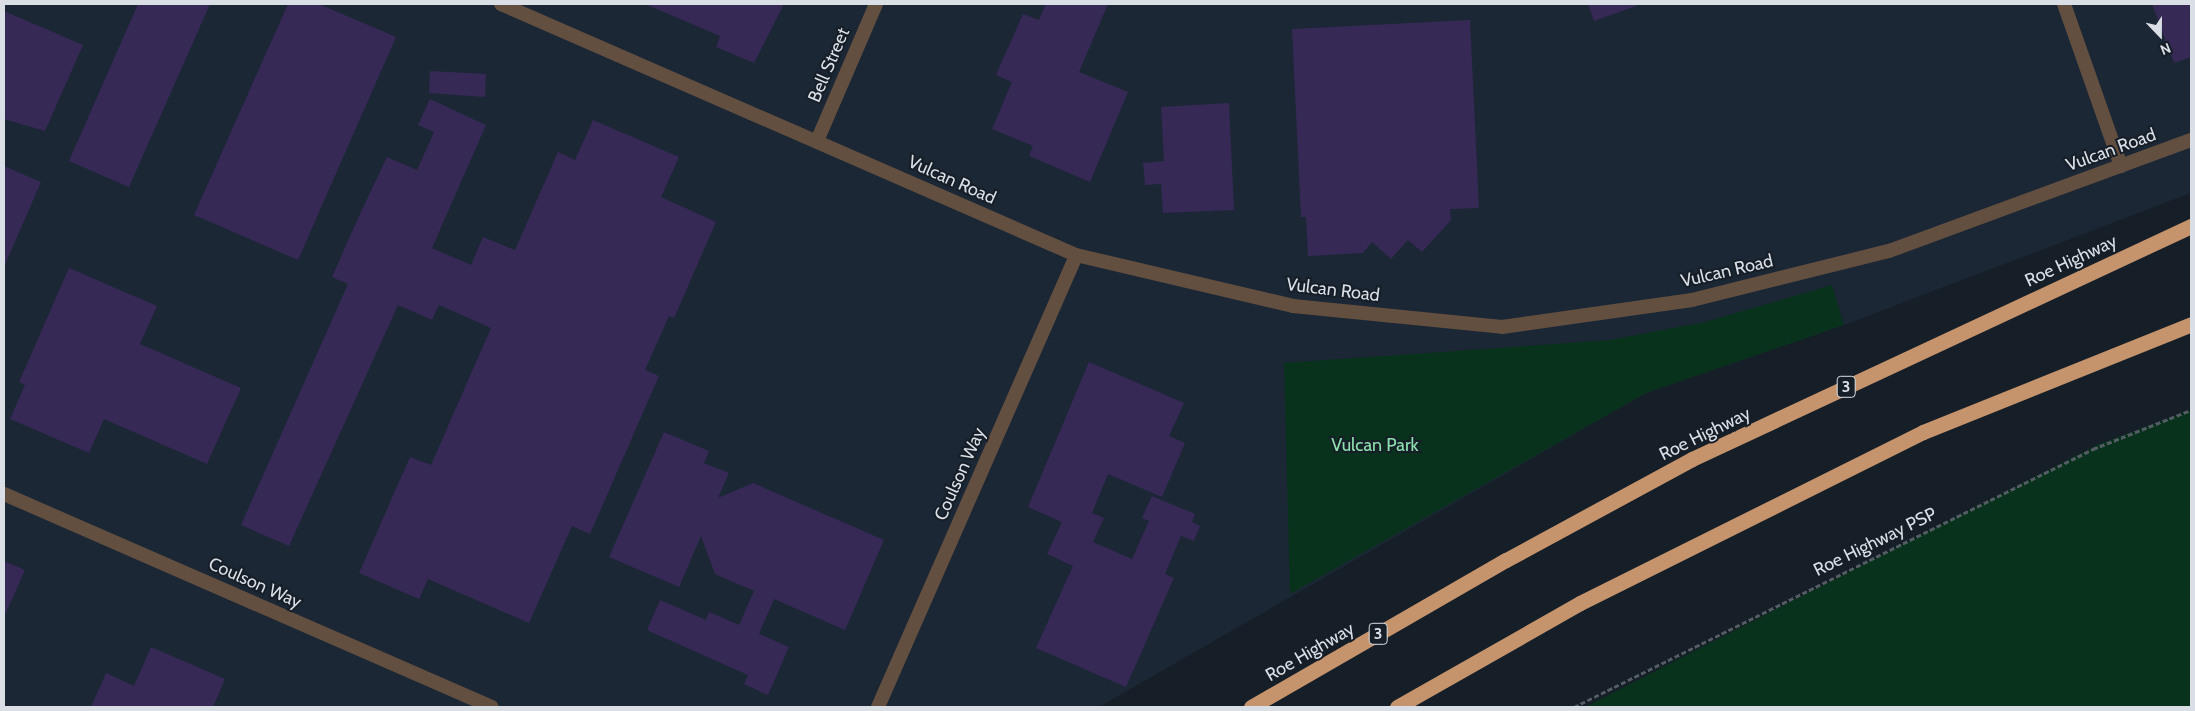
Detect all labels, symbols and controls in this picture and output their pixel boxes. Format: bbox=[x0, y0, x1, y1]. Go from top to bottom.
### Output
north arrow bbox=[2135, 10, 2185, 60]
street label: Bell Street bbox=[804, 25, 854, 105]
text: N bbox=[2158, 39, 2174, 59]
street label: Vulcan Road bbox=[2063, 124, 2159, 176]
street label: Vulcan Road bbox=[905, 151, 999, 209]
street label: Roe Highway bbox=[2022, 230, 2120, 292]
street label: Vulcan Road bbox=[1679, 250, 1775, 292]
street label: Vulcan Road bbox=[1285, 274, 1381, 306]
road number: 3 bbox=[1836, 374, 1856, 401]
street label: Roe Highway bbox=[1656, 403, 1754, 465]
street label: Coulson Way bbox=[930, 424, 990, 524]
park label: Vulcan Park bbox=[1331, 434, 1419, 456]
street label: Roe Highway PSP bbox=[1810, 503, 1940, 581]
street label: Coulson Way bbox=[205, 553, 305, 613]
street label: Roe Highway bbox=[1262, 618, 1358, 686]
road number: 3 bbox=[1368, 620, 1388, 648]

